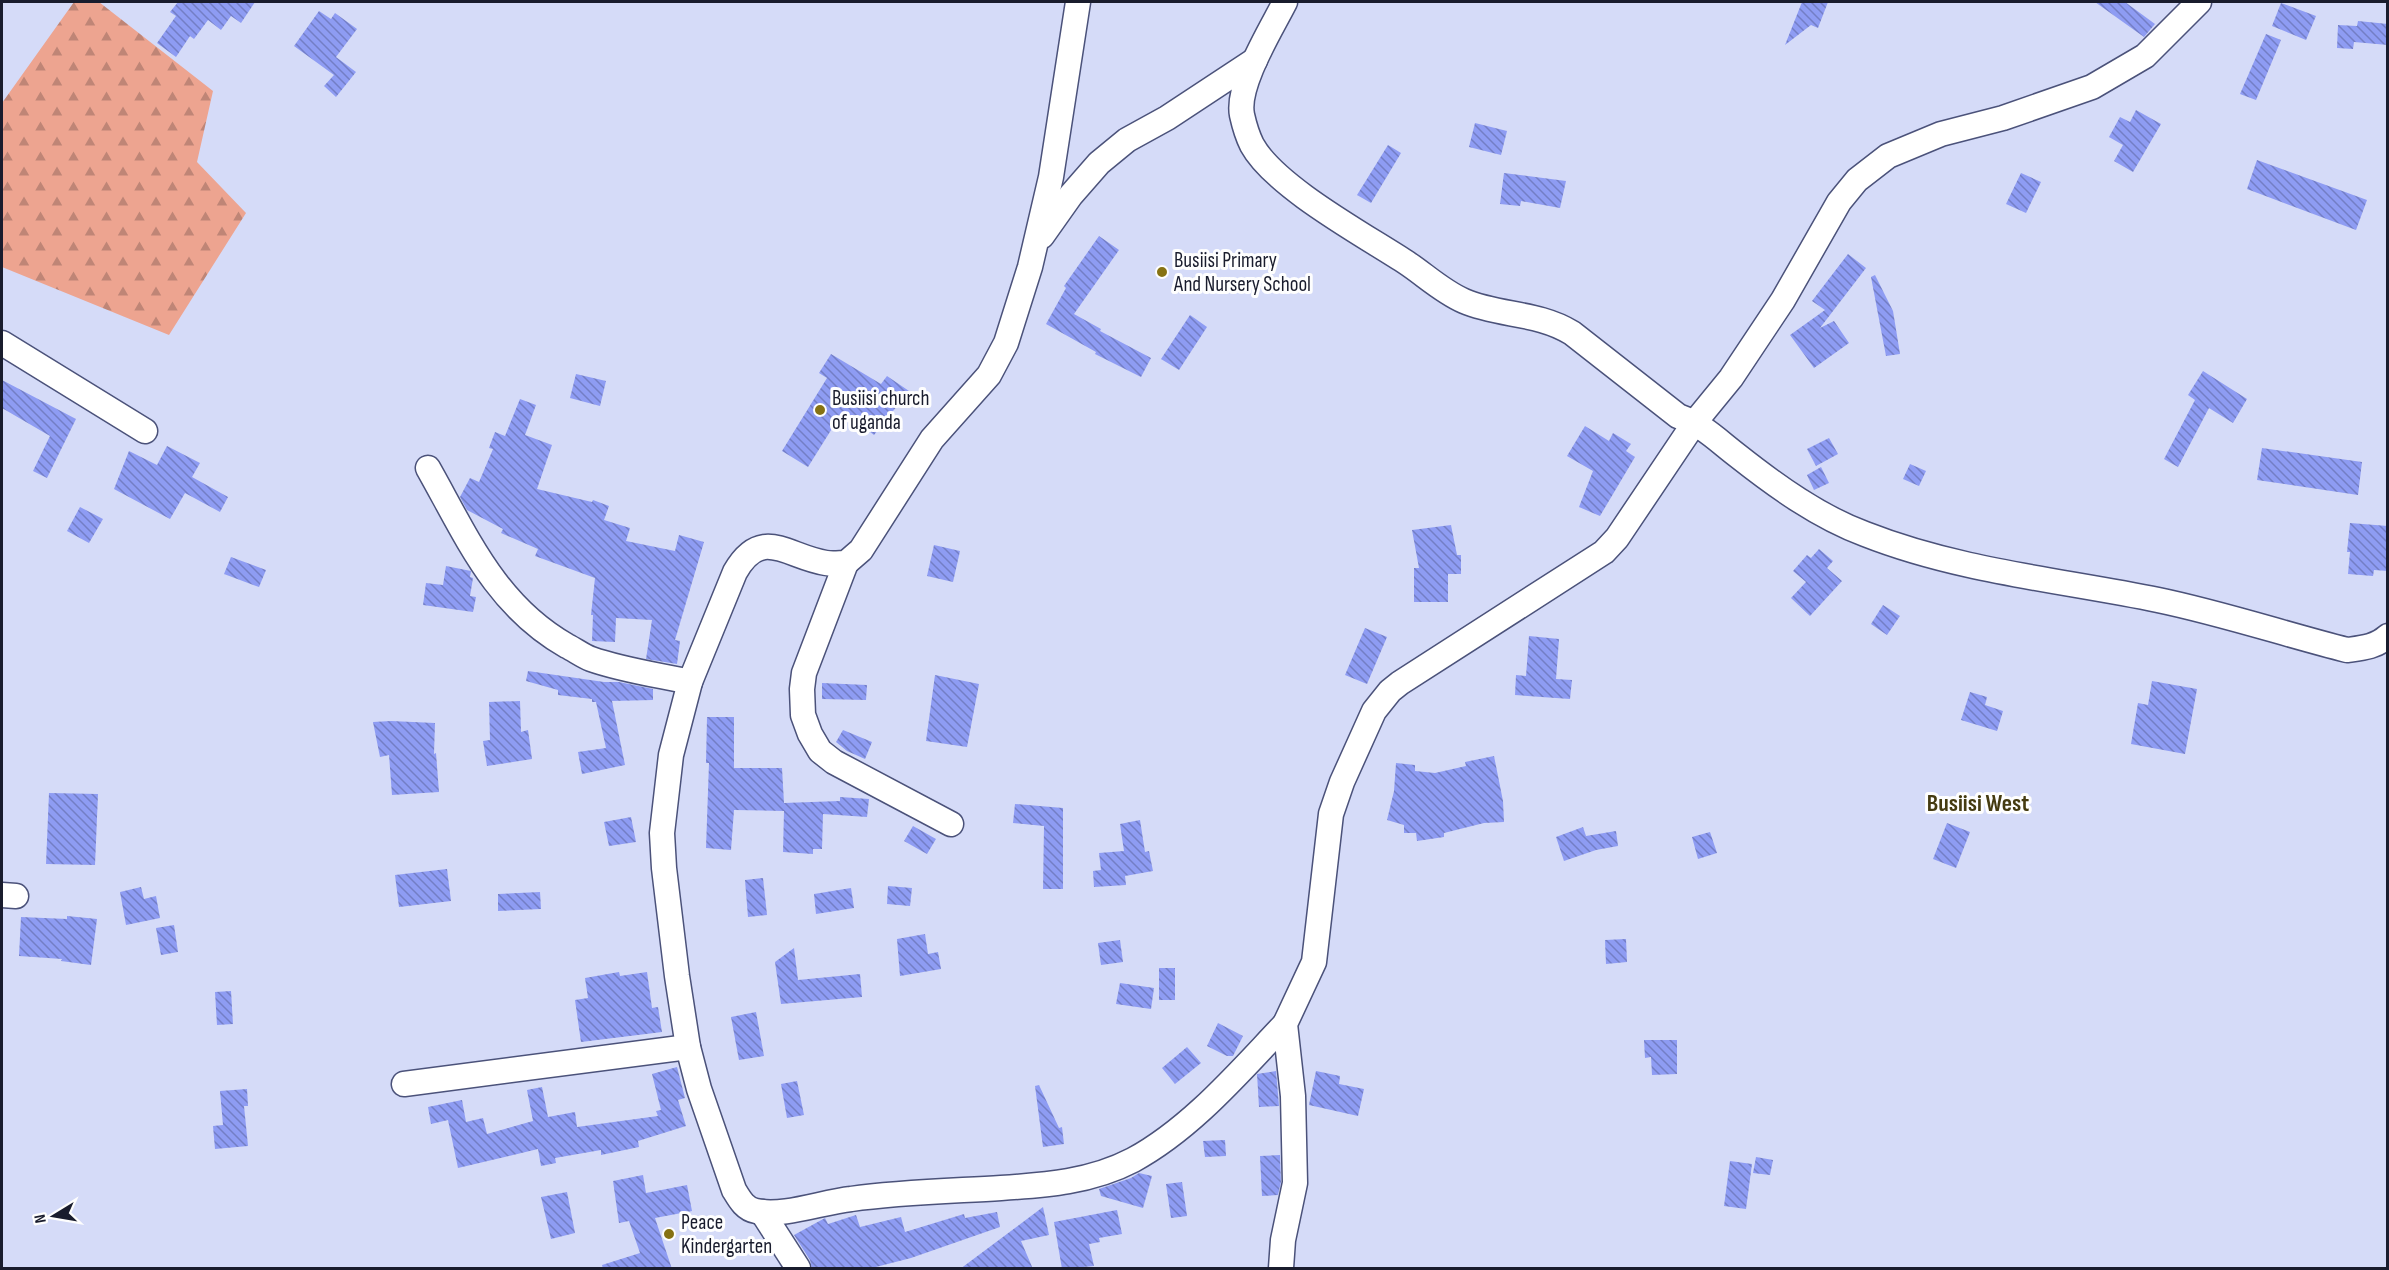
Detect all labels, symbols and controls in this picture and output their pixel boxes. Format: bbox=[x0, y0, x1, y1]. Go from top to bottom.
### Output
place label: Busiisi Primary And Nursery School bbox=[1173, 248, 1311, 297]
marker: Busiisi Primary And Nursery School bbox=[1155, 265, 1169, 279]
place label: Busiisi church of uganda bbox=[832, 386, 930, 435]
marker: Busiisi church of uganda bbox=[813, 403, 827, 417]
district label: Busiisi West bbox=[1927, 789, 2029, 818]
north arrow bbox=[24, 1186, 84, 1246]
place label: Peace Kindergarten bbox=[681, 1210, 772, 1259]
text: N bbox=[31, 1213, 51, 1225]
marker: Peace Kindergarten bbox=[662, 1227, 676, 1241]

